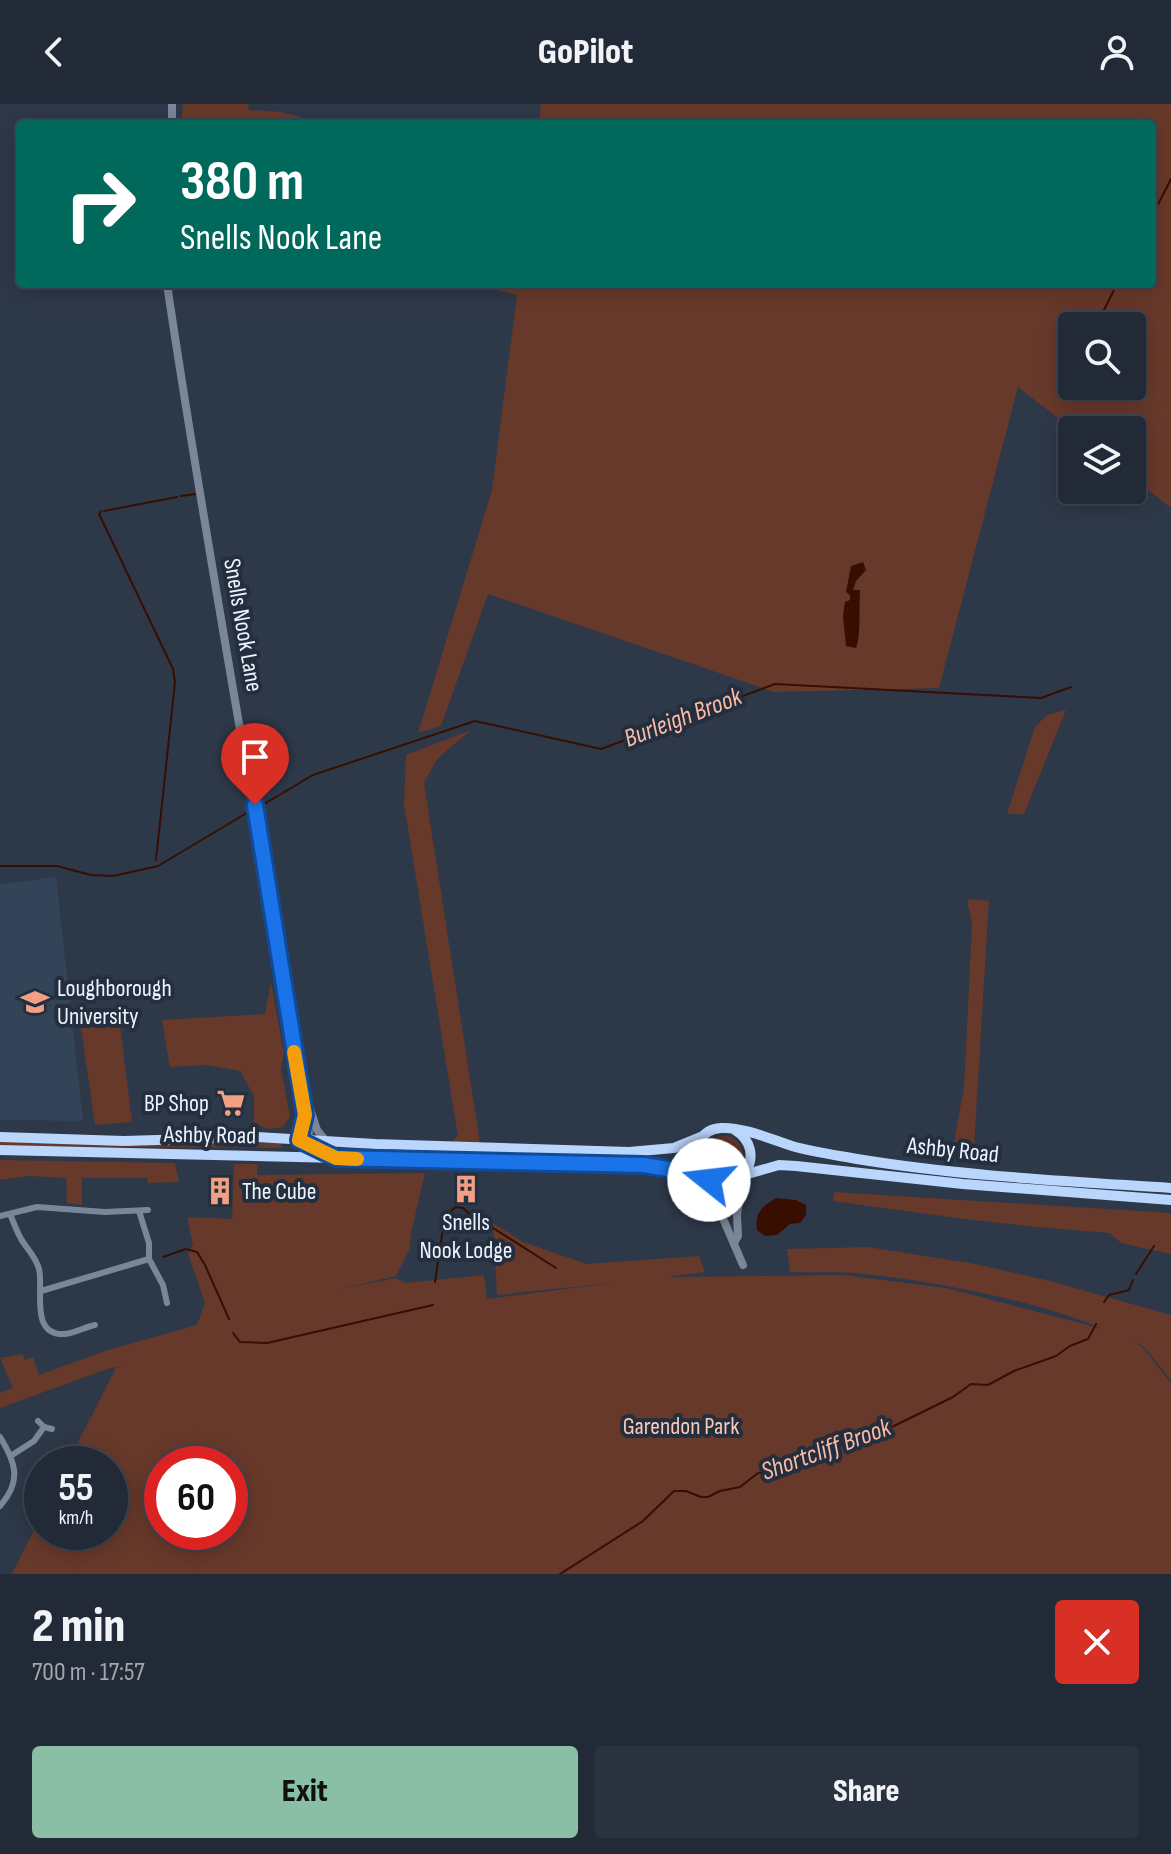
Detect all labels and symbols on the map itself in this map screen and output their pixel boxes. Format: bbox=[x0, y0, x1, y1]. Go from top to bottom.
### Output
street label: Snells Nook Lane bbox=[217, 556, 269, 694]
water label: Burleigh Brook bbox=[620, 681, 747, 755]
pin bbox=[221, 723, 289, 805]
place label: Loughborough University bbox=[57, 974, 172, 1031]
school or university icon: Loughborough University bbox=[20, 987, 50, 1017]
supermarket icon: BP Shop bbox=[216, 1088, 246, 1118]
place label: BP Shop bbox=[144, 1089, 209, 1118]
street label: Ashby Road bbox=[163, 1120, 256, 1150]
street label: Ashby Road bbox=[905, 1131, 1000, 1169]
position arrow bbox=[667, 1138, 751, 1222]
building icon: Snells Nook Lodge bbox=[451, 1174, 481, 1204]
building icon: The Cube bbox=[205, 1176, 235, 1206]
place label: The Cube bbox=[242, 1177, 316, 1206]
place label: Snells Nook Lodge bbox=[420, 1208, 512, 1265]
park label: Garendon Park bbox=[623, 1412, 739, 1441]
water label: Shortcliff Brook bbox=[757, 1412, 896, 1488]
speed limit sign: 60 bbox=[144, 1446, 248, 1550]

